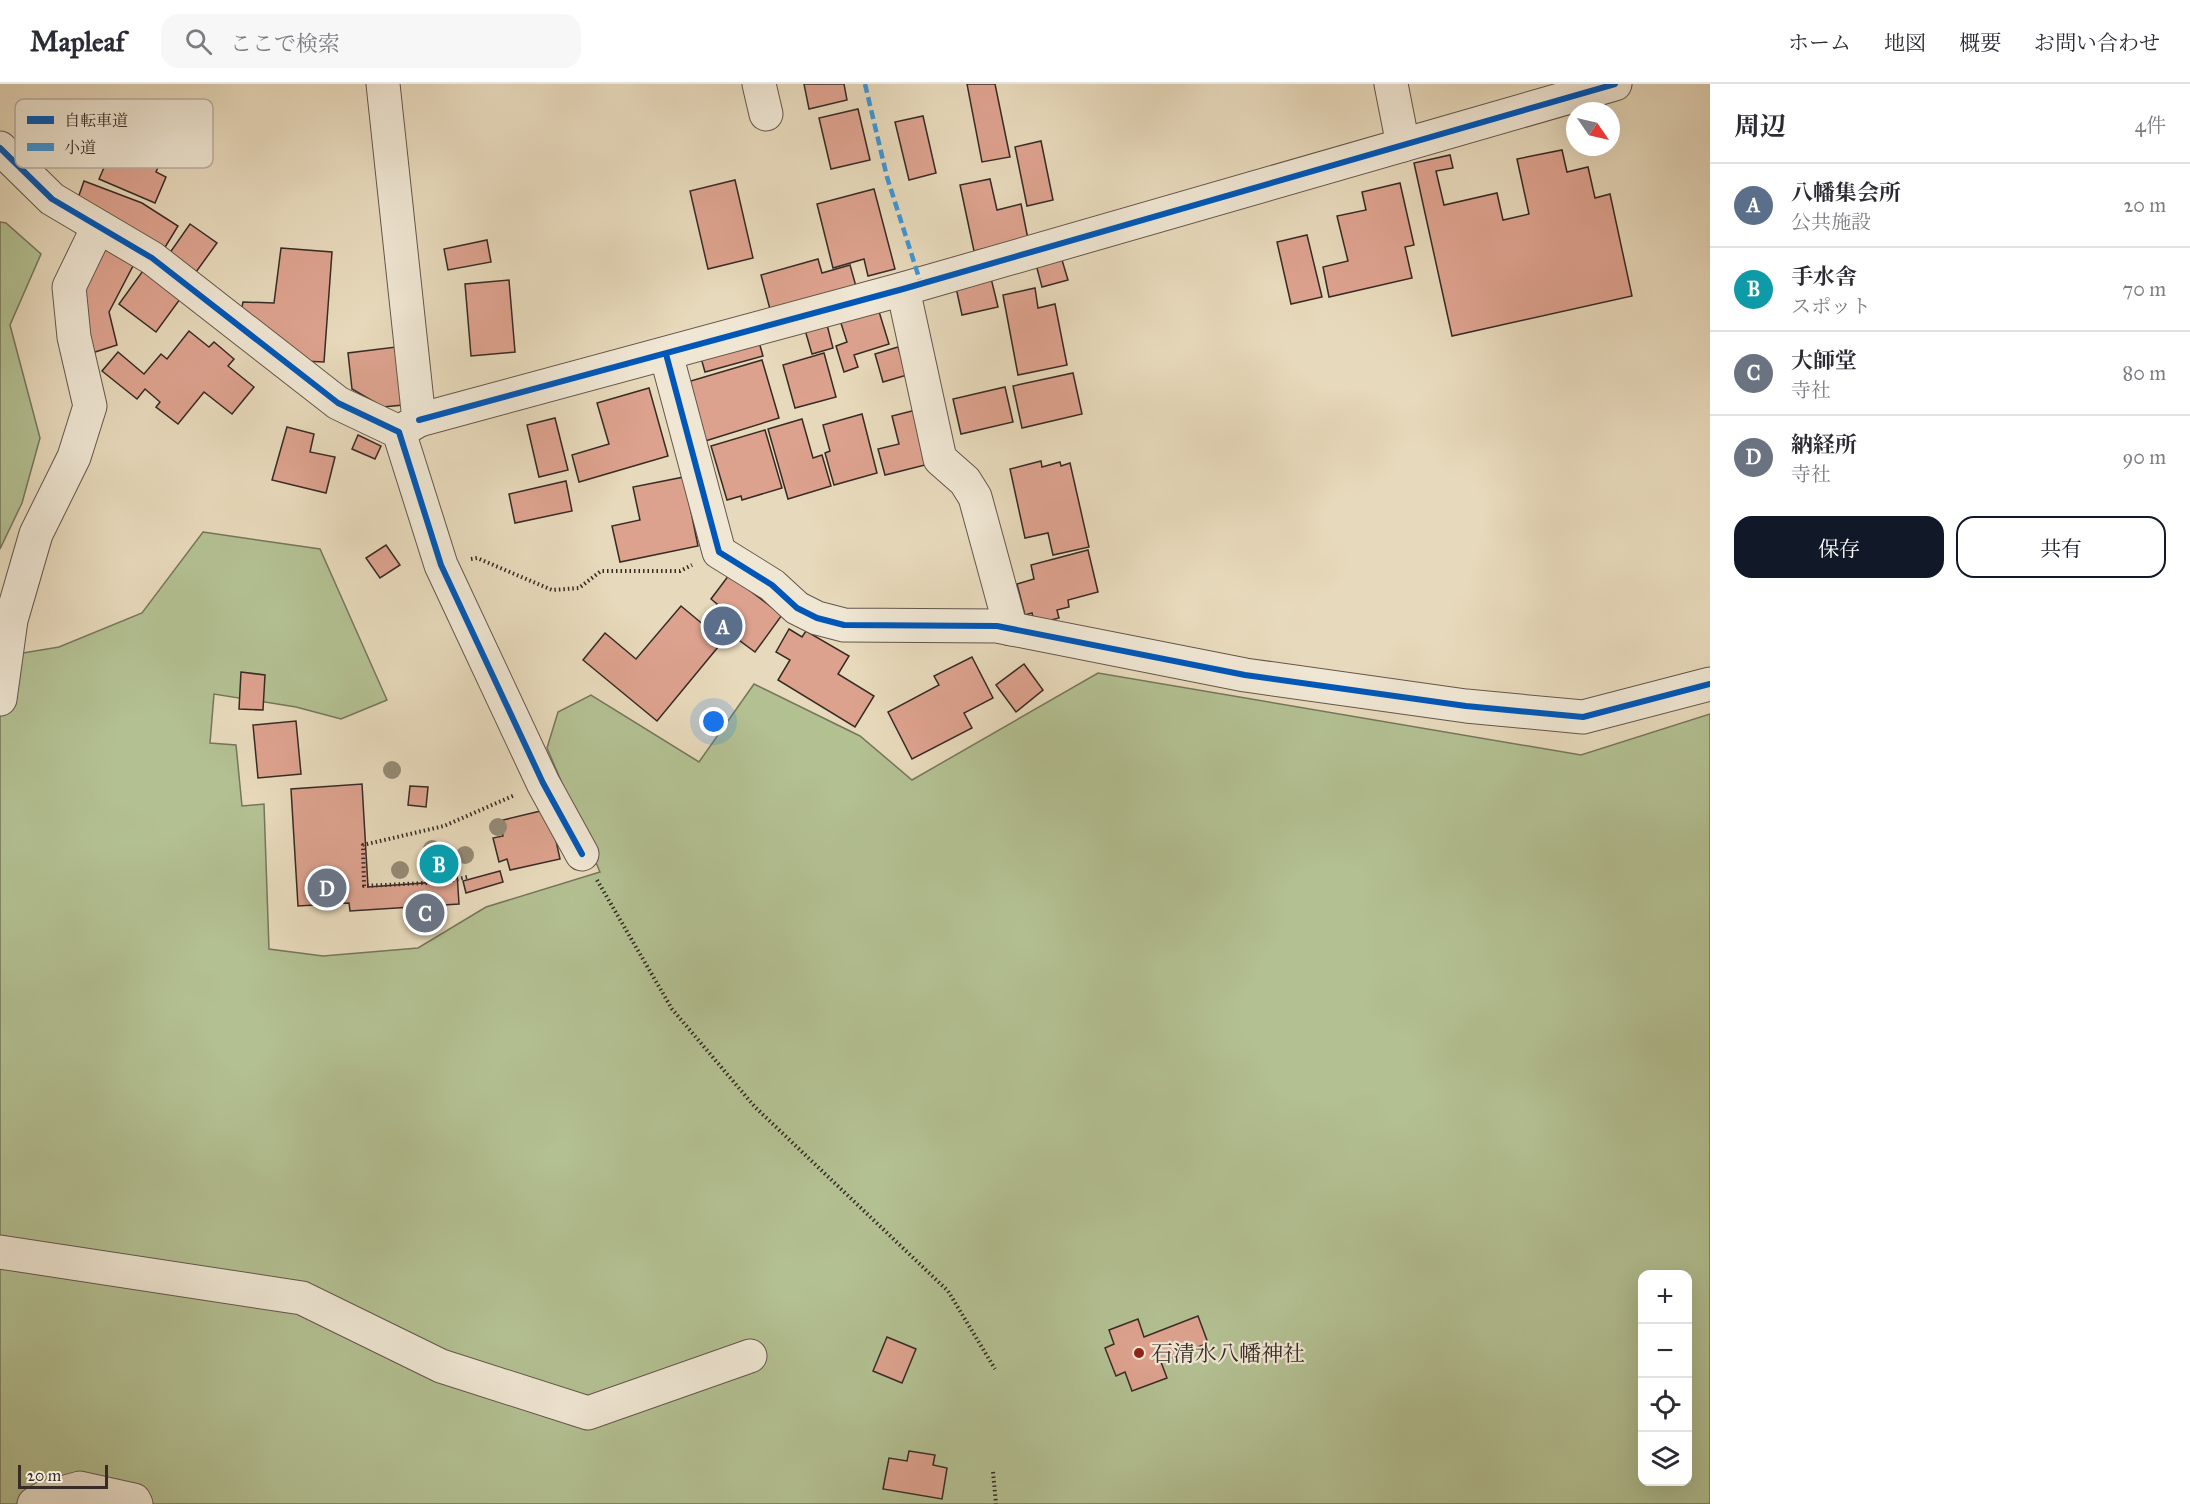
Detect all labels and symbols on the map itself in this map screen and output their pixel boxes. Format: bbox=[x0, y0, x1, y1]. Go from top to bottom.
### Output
legend bbox=[15, 99, 213, 168]
north arrow bbox=[1566, 102, 1620, 156]
text: 自転車道 bbox=[64, 111, 128, 130]
text: 小道 bbox=[64, 138, 96, 157]
pin: A bbox=[704, 604, 742, 648]
your location bbox=[699, 707, 728, 736]
pin: B bbox=[420, 842, 458, 886]
pin: D bbox=[308, 866, 346, 910]
pin: C bbox=[406, 890, 444, 936]
place label: 石清水八幡神社 bbox=[1151, 1340, 1305, 1367]
marker: 石清水八幡神社 bbox=[1132, 1346, 1146, 1360]
scale bar bbox=[18, 1462, 108, 1490]

